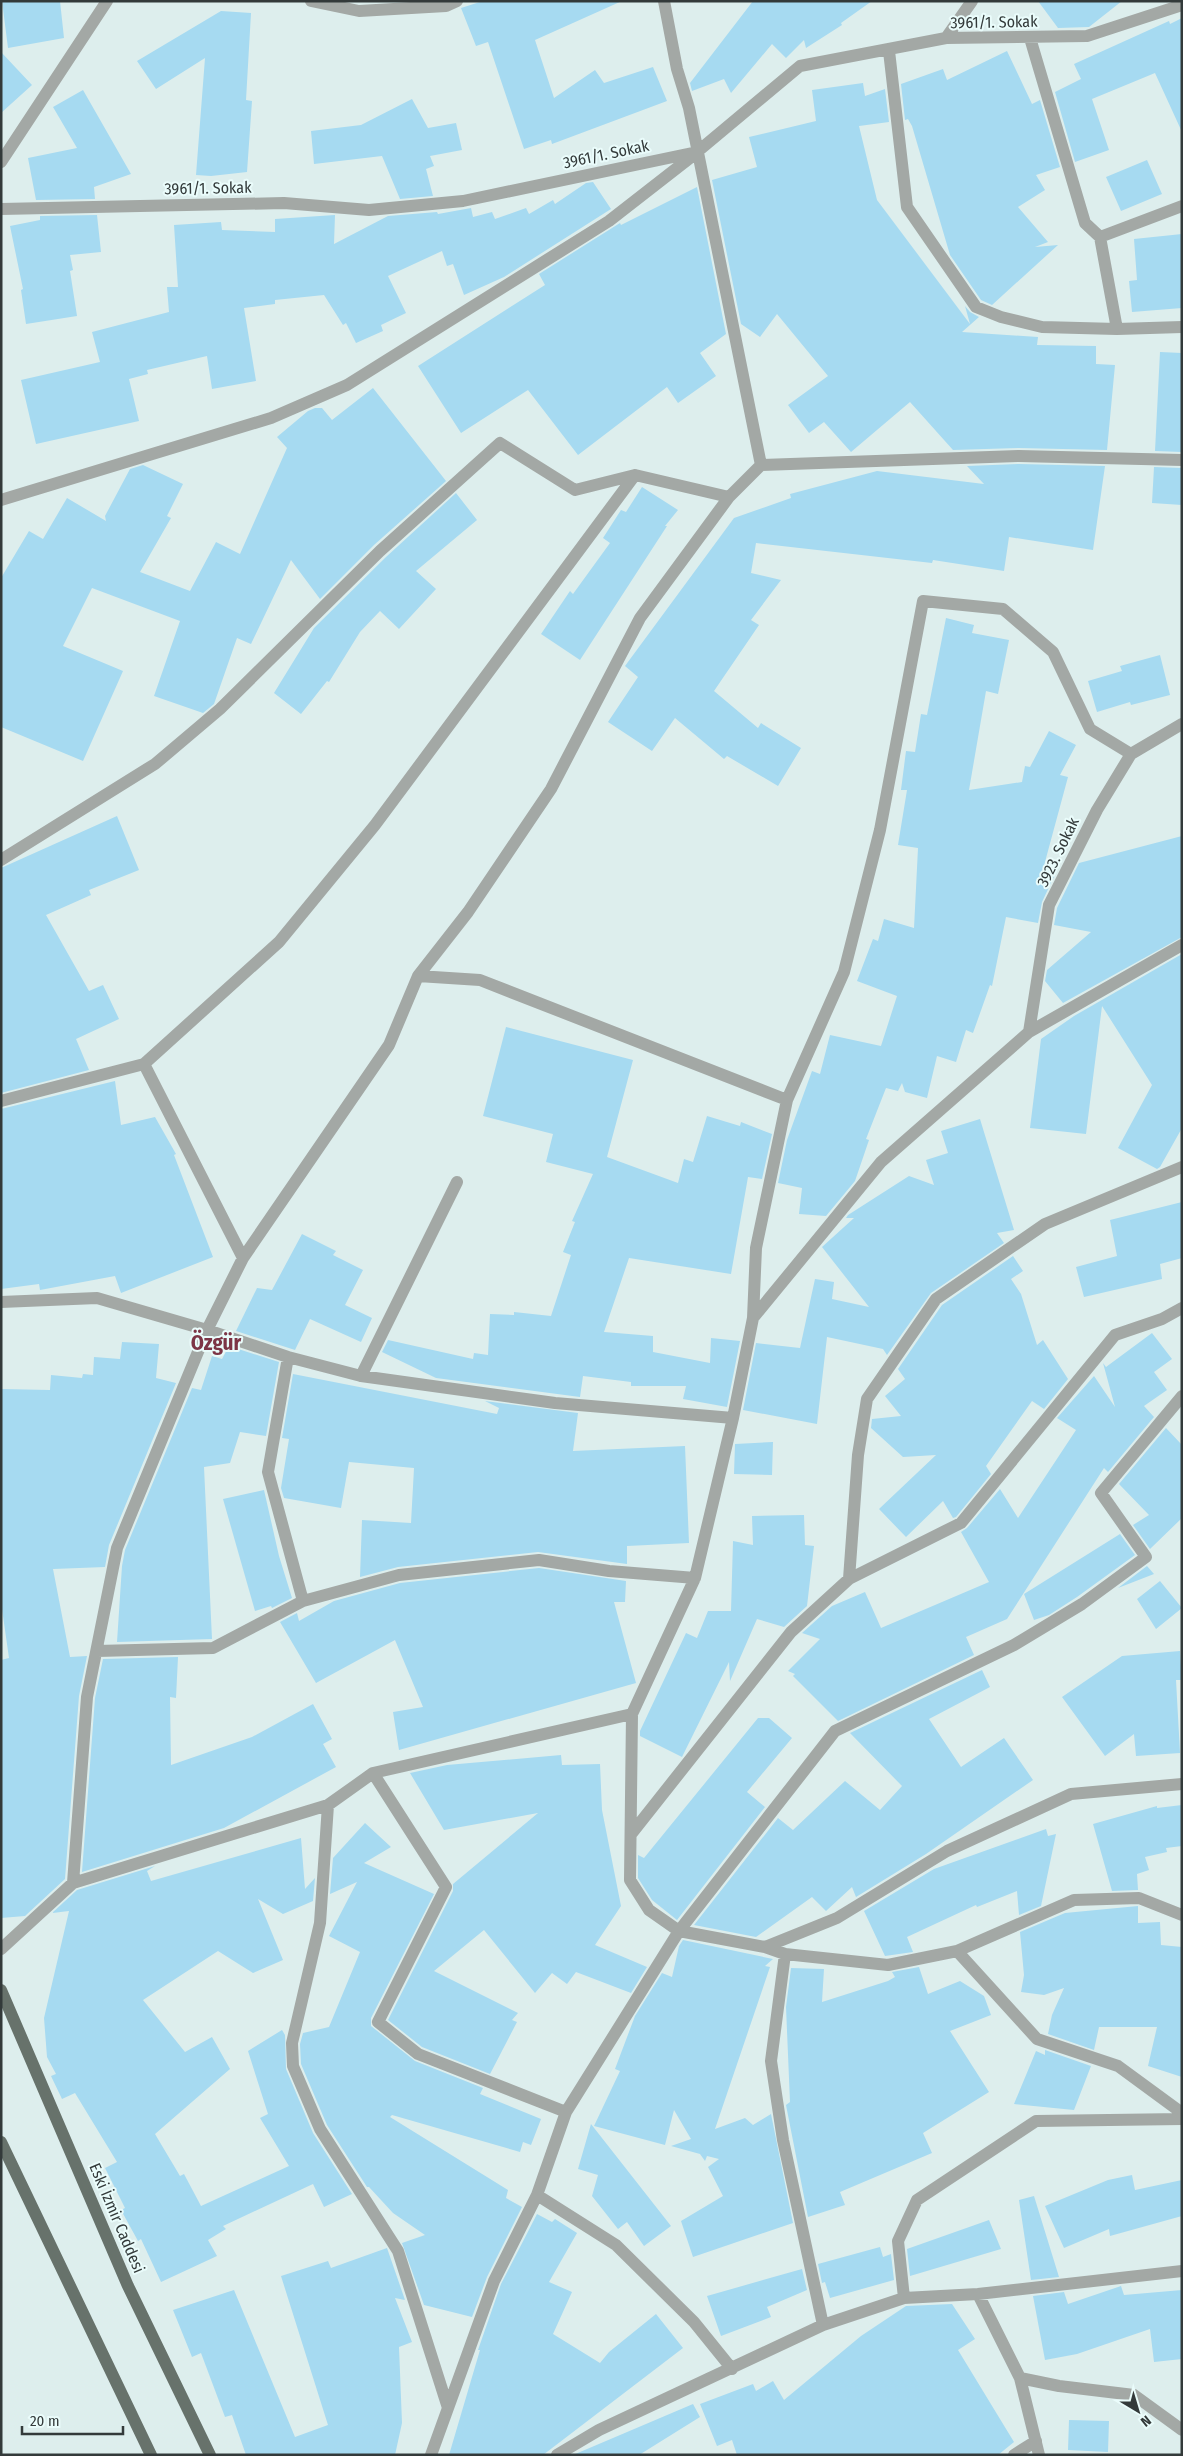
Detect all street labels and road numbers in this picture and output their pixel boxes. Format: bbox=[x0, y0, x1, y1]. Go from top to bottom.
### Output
street label: 3961/1. Sokak bbox=[950, 12, 1038, 32]
street label: 3961/1. Sokak bbox=[561, 136, 651, 172]
street label: 3961/1. Sokak bbox=[164, 178, 252, 198]
street label: 3923. Sokak bbox=[1033, 814, 1083, 890]
street label: Eski İzmir Caddesi bbox=[85, 2160, 149, 2276]

